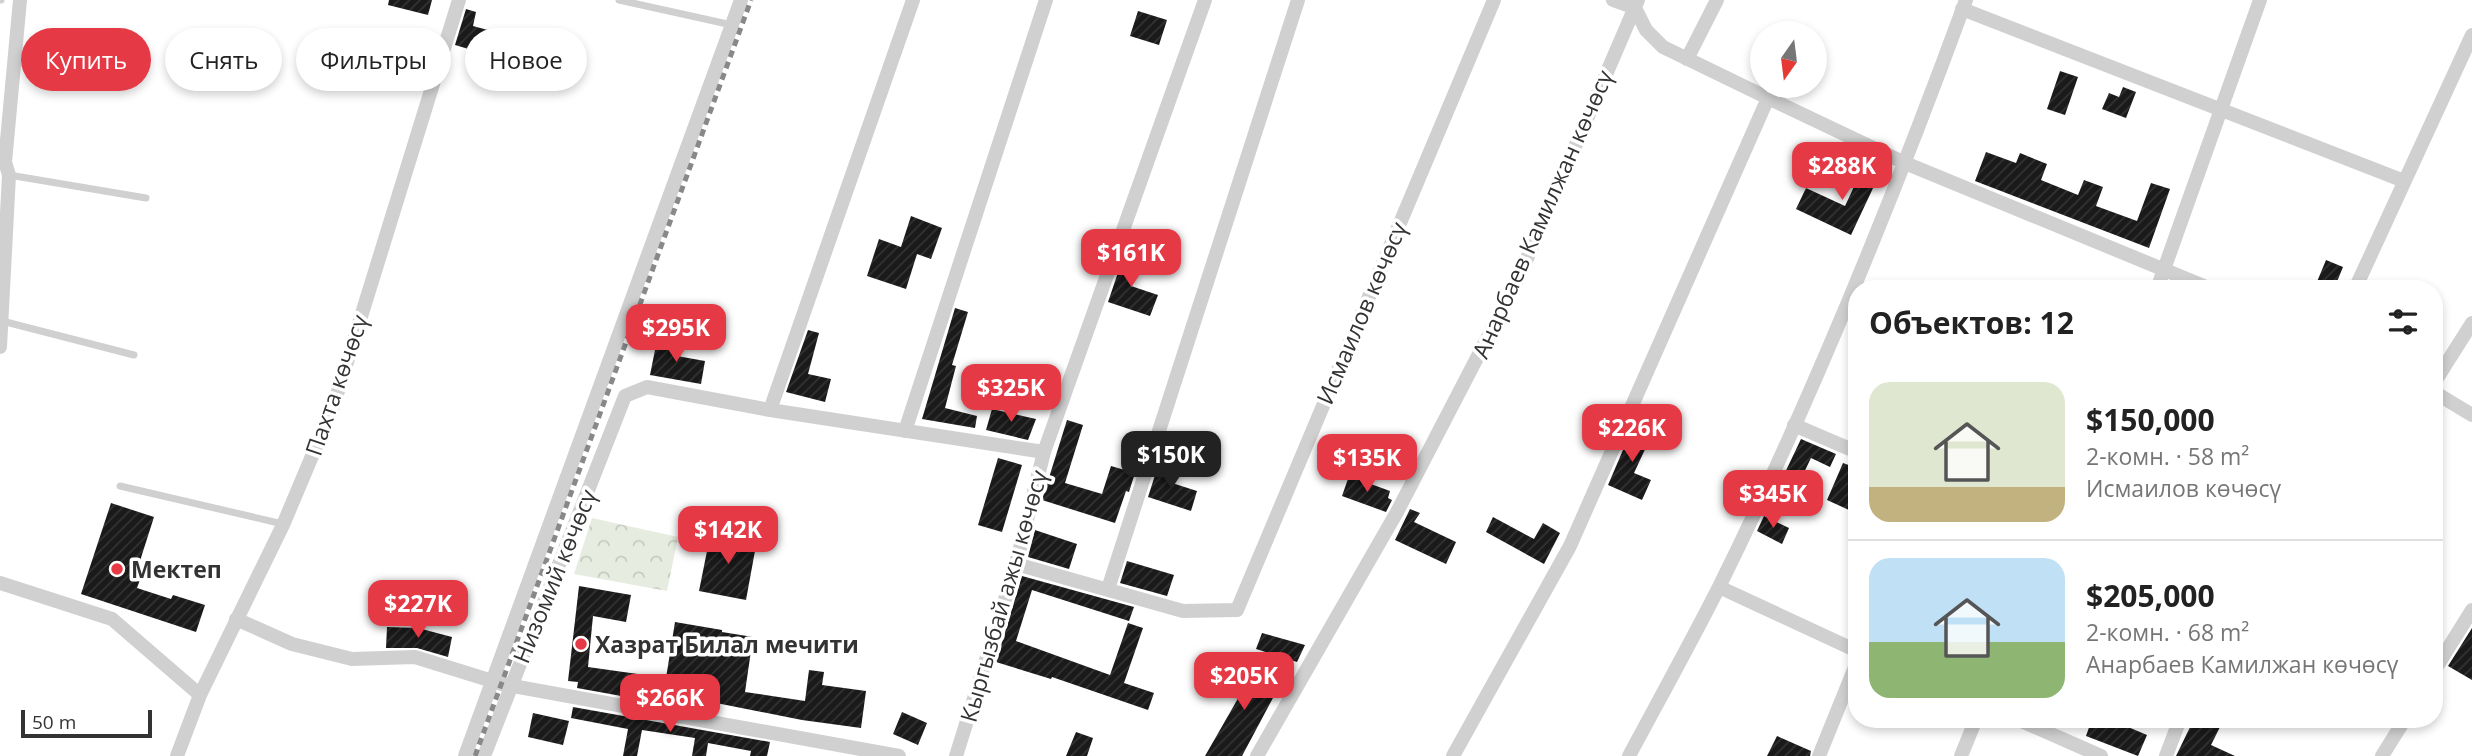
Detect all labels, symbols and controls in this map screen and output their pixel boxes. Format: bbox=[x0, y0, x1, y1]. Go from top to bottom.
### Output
north arrow bbox=[1750, 21, 1827, 98]
map controls bbox=[1750, 21, 1827, 98]
chip: Купить bbox=[21, 28, 151, 91]
chip: Снять bbox=[165, 28, 282, 91]
chip: Фильтры bbox=[296, 28, 451, 91]
chip: Новое bbox=[465, 28, 587, 91]
street label: Анарбаев Камилжан көчөсү bbox=[1464, 64, 1620, 363]
pin: $288K bbox=[1793, 142, 1891, 202]
text: $288K bbox=[1808, 149, 1876, 181]
street label: Исмаилов көчөсү bbox=[1308, 217, 1414, 409]
pin: $161K bbox=[1082, 230, 1180, 289]
text: $161K bbox=[1097, 236, 1165, 268]
text: Объектов: 12 bbox=[1869, 302, 2074, 343]
icon: filters bbox=[2384, 303, 2422, 341]
pin: $295K bbox=[627, 304, 725, 364]
street label: Пахта көчөсү bbox=[297, 310, 375, 460]
text: $295K bbox=[642, 311, 710, 343]
pin: $325K bbox=[962, 364, 1060, 424]
text: $325K bbox=[977, 371, 1045, 403]
text: $150,000 bbox=[2086, 399, 2215, 440]
pin: $226K bbox=[1583, 405, 1681, 464]
icon: home bbox=[1925, 410, 2009, 494]
text: $226K bbox=[1598, 411, 1666, 443]
pin: $150K bbox=[1122, 432, 1220, 491]
pin: $135K bbox=[1318, 434, 1416, 494]
text: $150K bbox=[1137, 438, 1205, 470]
text: 2-комн. · 58 m² bbox=[2086, 440, 2249, 472]
text: $135K bbox=[1333, 441, 1401, 473]
street label: Кыргызбай ажы көчөсү bbox=[952, 466, 1054, 726]
pin: $345K bbox=[1724, 470, 1822, 530]
text: Исмаилов көчөсү bbox=[2086, 472, 2281, 504]
text: $345K bbox=[1739, 477, 1807, 509]
street label: Низомий көчөсү bbox=[505, 484, 604, 668]
pin: $142K bbox=[679, 506, 777, 566]
text: $142K bbox=[694, 513, 762, 545]
place label: Мектеп bbox=[131, 553, 222, 585]
marker: Мектеп bbox=[109, 561, 125, 577]
text: $205,000 bbox=[2086, 575, 2215, 616]
pin: $227K bbox=[369, 580, 467, 640]
icon: home bbox=[1925, 586, 2009, 670]
text: $227K bbox=[384, 587, 452, 619]
text: 2-комн. · 68 m² bbox=[2086, 616, 2249, 648]
place label: Хазрат Билал мечити bbox=[595, 628, 859, 660]
marker: Хазрат Билал мечити bbox=[573, 636, 589, 652]
text: Анарбаев Камилжан көчөсү bbox=[2086, 648, 2398, 680]
pin: $205K bbox=[1195, 652, 1293, 712]
text: $205K bbox=[1210, 659, 1278, 691]
pin: $266K bbox=[621, 674, 719, 734]
text: $266K bbox=[636, 681, 704, 713]
scale bar bbox=[21, 707, 152, 739]
text: 50 m bbox=[32, 709, 76, 735]

